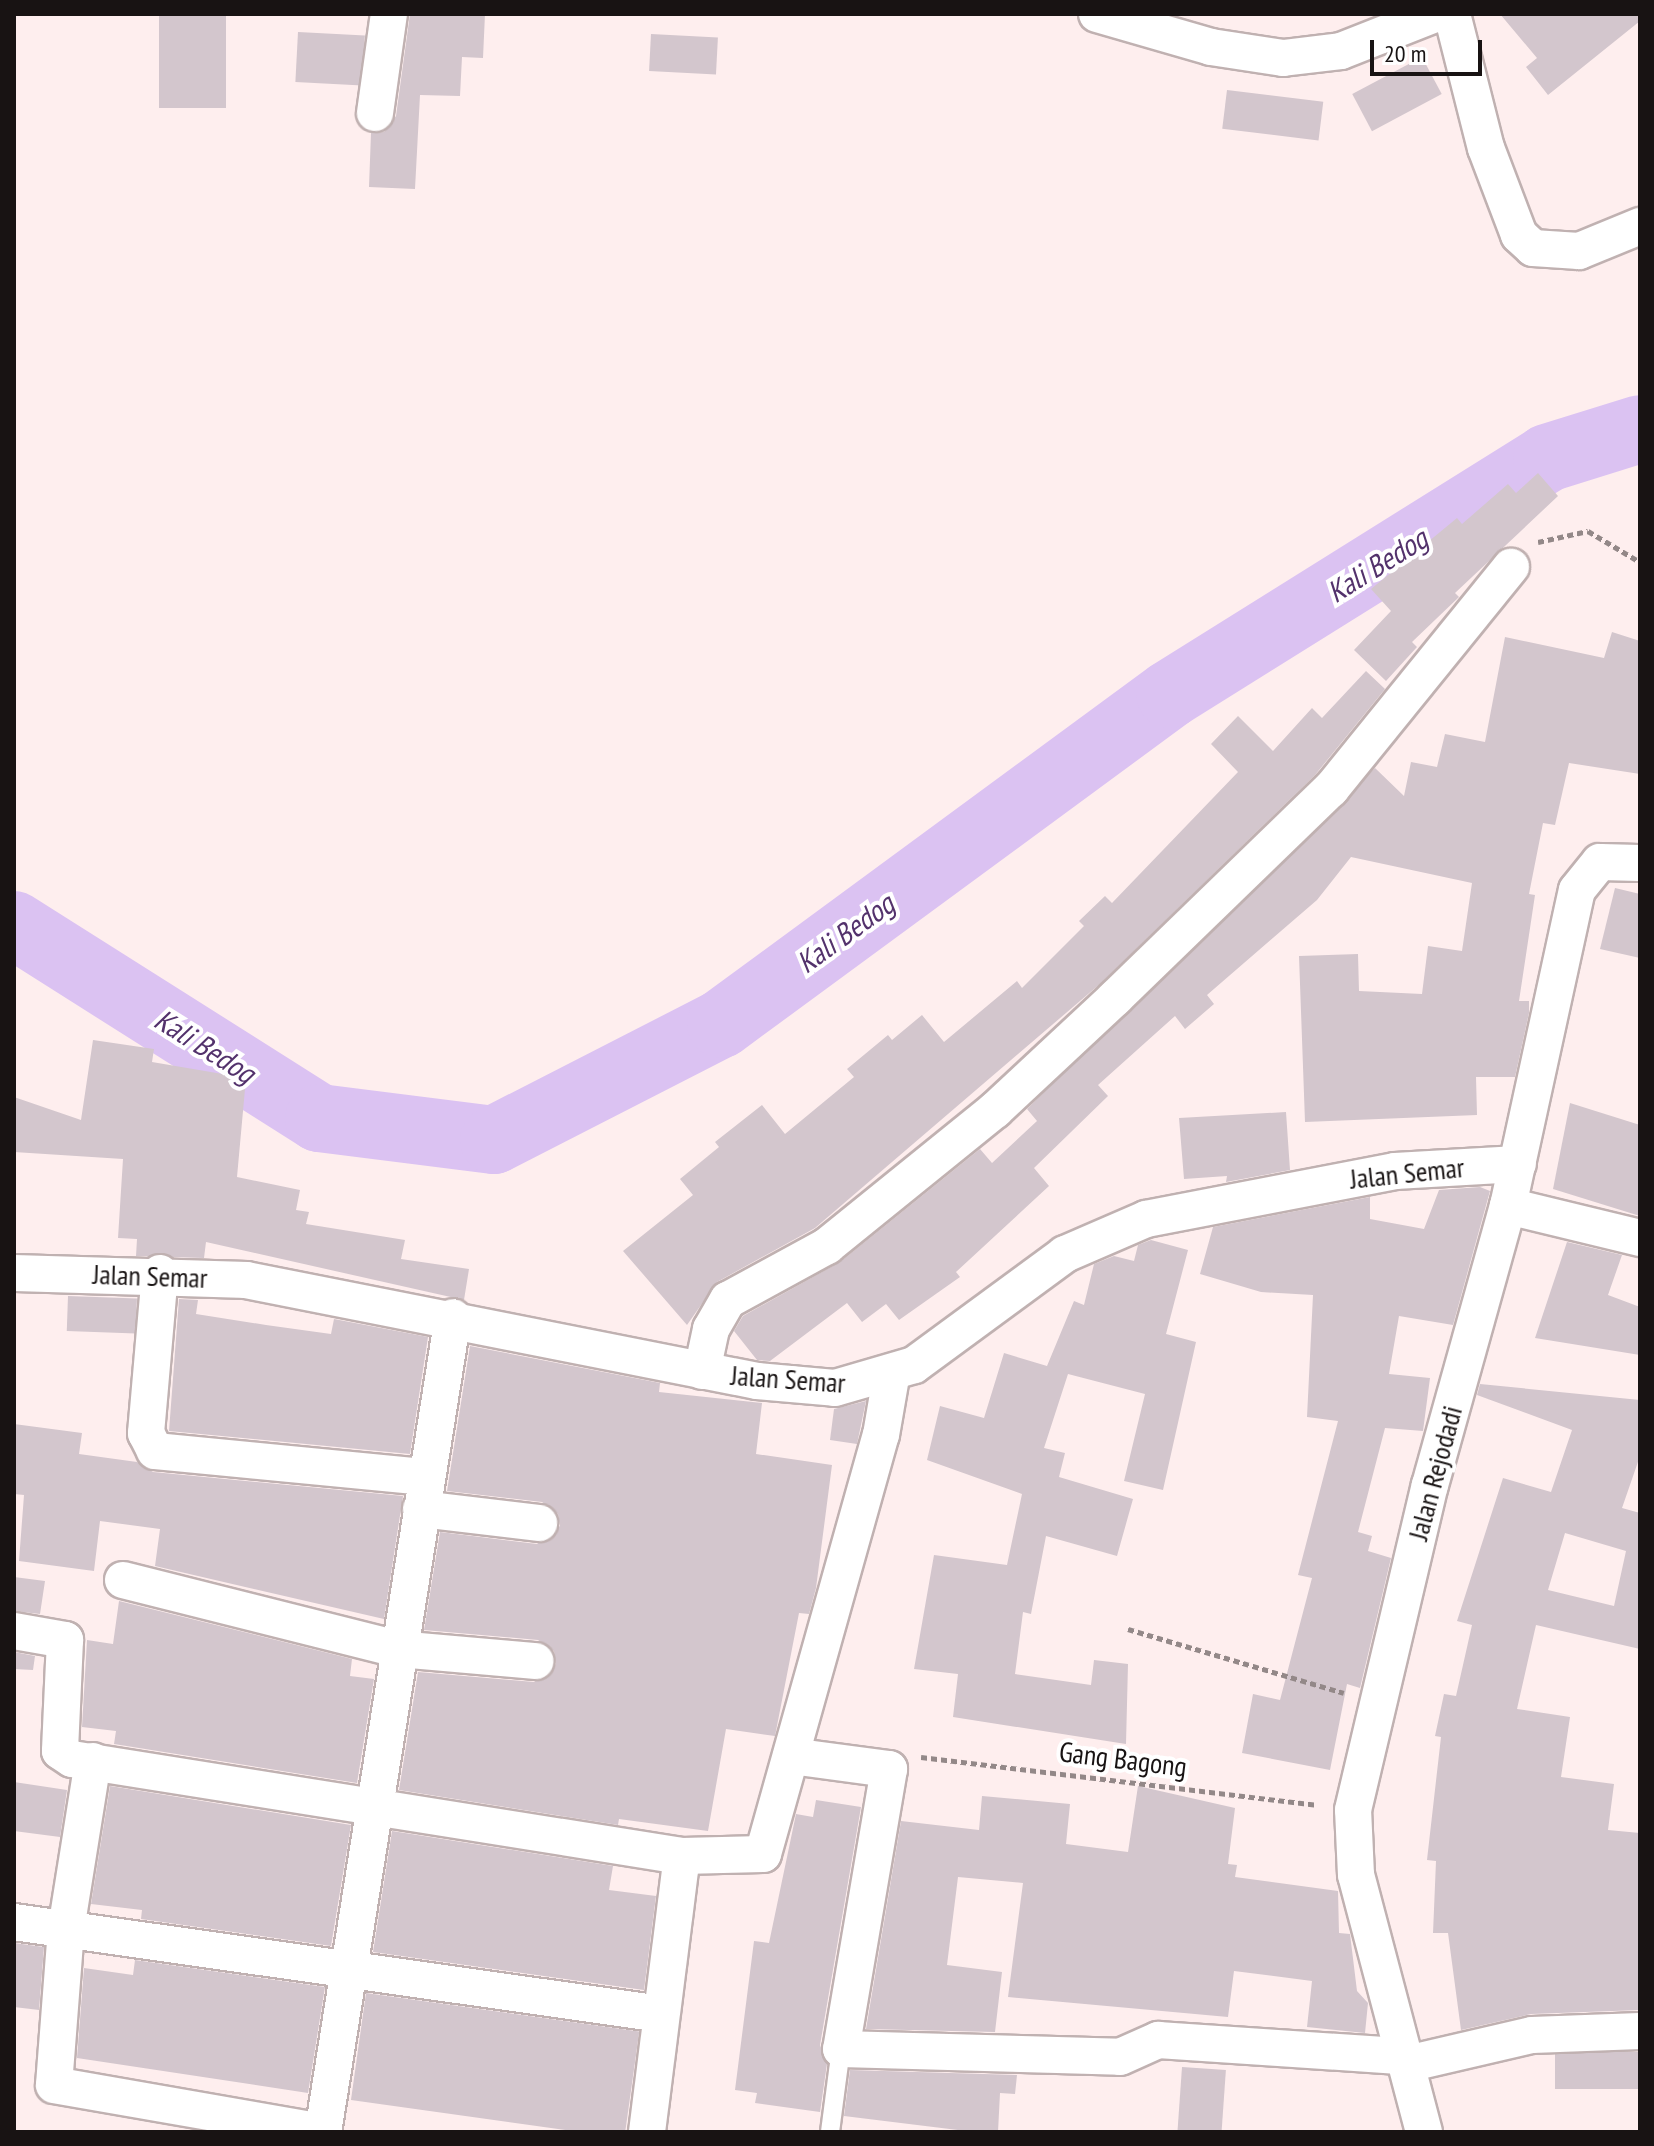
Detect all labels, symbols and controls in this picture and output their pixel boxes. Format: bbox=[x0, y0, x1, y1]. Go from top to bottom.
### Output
scale bar bbox=[1374, 24, 1486, 74]
text: 20 m bbox=[1384, 38, 1426, 69]
water label: Kali Bedog bbox=[1320, 520, 1434, 610]
water label: Kali Bedog bbox=[789, 886, 901, 980]
water label: Kali Bedog bbox=[148, 1001, 262, 1091]
street label: Jalan Semar bbox=[1348, 1150, 1466, 1196]
street label: Jalan Semar bbox=[92, 1257, 208, 1295]
street label: Jalan Semar bbox=[730, 1358, 846, 1400]
street label: Jalan Rejodadi bbox=[1401, 1402, 1469, 1544]
street label: Gang Bagong bbox=[1057, 1735, 1189, 1783]

